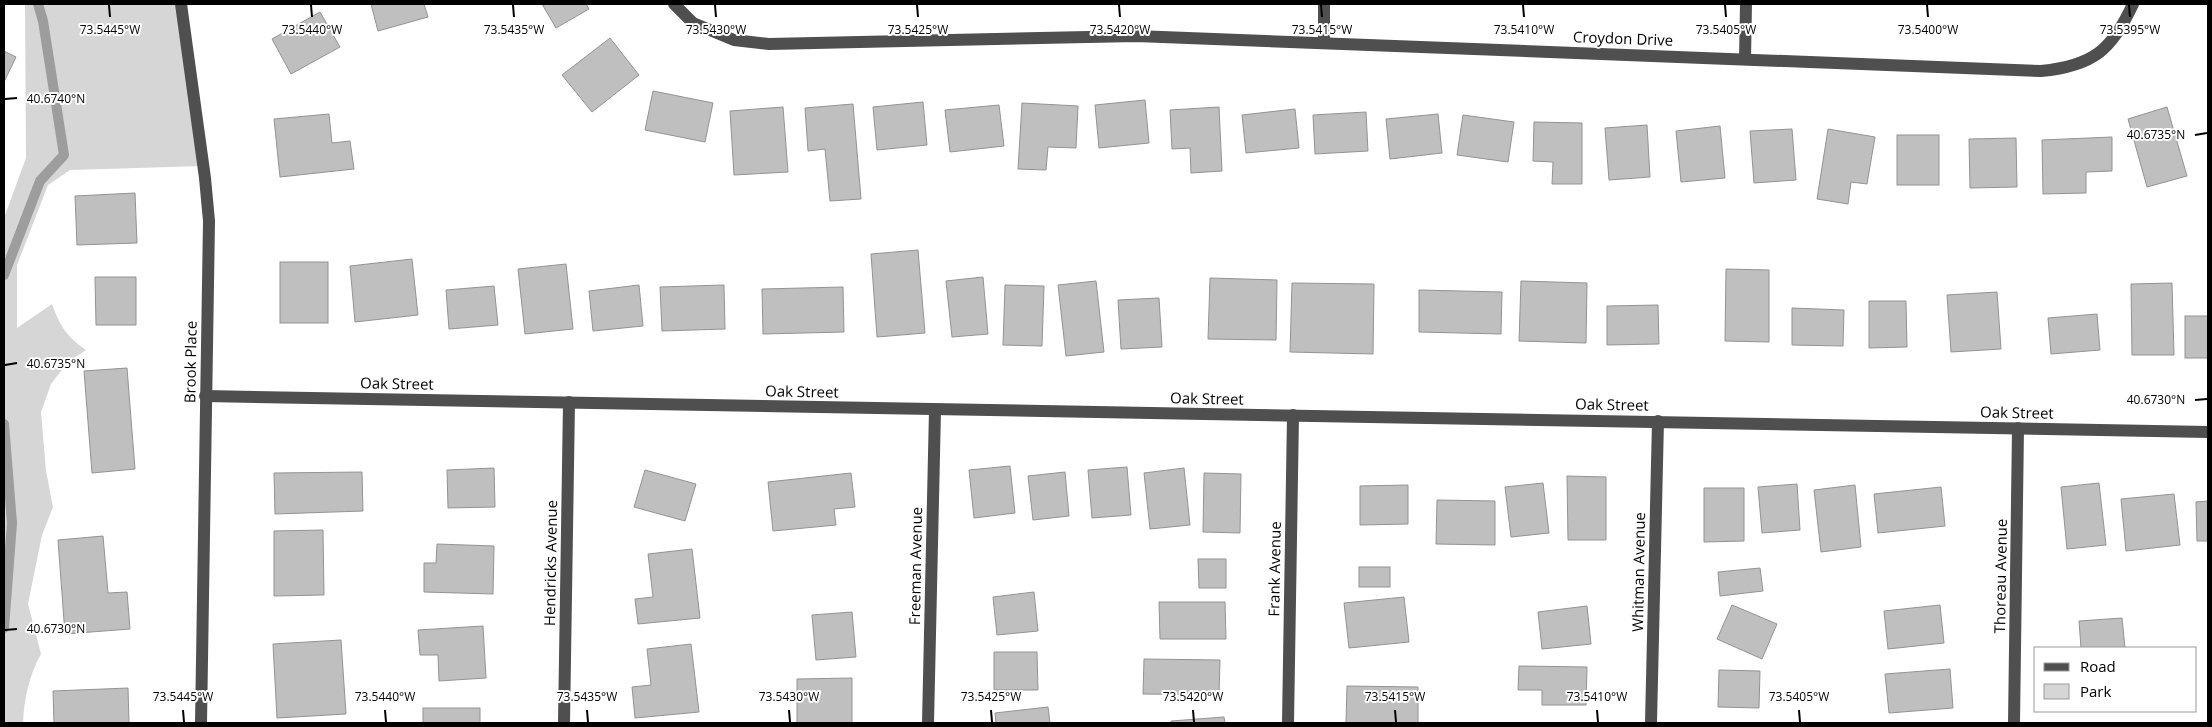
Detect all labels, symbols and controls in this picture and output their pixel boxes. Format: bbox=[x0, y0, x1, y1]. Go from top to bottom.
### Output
text: 73.5445°W bbox=[80, 21, 140, 38]
text: 73.5440°W bbox=[282, 21, 342, 38]
text: 73.5435°W bbox=[484, 21, 544, 38]
text: 73.5430°W bbox=[686, 21, 746, 38]
text: 73.5425°W bbox=[888, 21, 948, 38]
text: 73.5420°W bbox=[1090, 21, 1150, 38]
text: 73.5415°W bbox=[1292, 21, 1352, 38]
text: 73.5410°W bbox=[1494, 21, 1554, 38]
text: 73.5405°W bbox=[1696, 21, 1756, 38]
text: 73.5400°W bbox=[1898, 21, 1958, 38]
text: 73.5395°W bbox=[2100, 21, 2160, 38]
street label: Croydon Drive bbox=[1573, 26, 1673, 50]
text: 40.6740°N bbox=[27, 90, 85, 107]
text: 40.6735°N bbox=[2127, 126, 2185, 143]
street label: Brook Place bbox=[179, 321, 201, 403]
text: 40.6735°N bbox=[27, 355, 85, 372]
street label: Oak Street bbox=[360, 372, 434, 394]
street label: Oak Street bbox=[765, 380, 839, 402]
street label: Oak Street bbox=[1170, 387, 1244, 409]
text: 40.6730°N bbox=[2127, 391, 2185, 408]
street label: Oak Street bbox=[1575, 393, 1649, 415]
street label: Oak Street bbox=[1980, 401, 2054, 423]
street label: Hendricks Avenue bbox=[539, 500, 561, 626]
street label: Freeman Avenue bbox=[904, 507, 926, 625]
street label: Whitman Avenue bbox=[1627, 512, 1649, 632]
street label: Thoreau Avenue bbox=[1989, 518, 2011, 634]
street label: Frank Avenue bbox=[1263, 521, 1285, 617]
text: 40.6730°N bbox=[27, 620, 85, 637]
legend bbox=[2034, 647, 2197, 712]
text: Road bbox=[2080, 656, 2116, 676]
text: Park bbox=[2080, 681, 2111, 701]
text: 73.5445°W bbox=[153, 688, 213, 705]
text: 73.5440°W bbox=[355, 688, 415, 705]
text: 73.5435°W bbox=[557, 688, 617, 705]
text: 73.5430°W bbox=[759, 688, 819, 705]
text: 73.5425°W bbox=[961, 688, 1021, 705]
text: 73.5420°W bbox=[1163, 688, 1223, 705]
text: 73.5415°W bbox=[1365, 688, 1425, 705]
text: 73.5410°W bbox=[1567, 688, 1627, 705]
text: 73.5405°W bbox=[1769, 688, 1829, 705]

